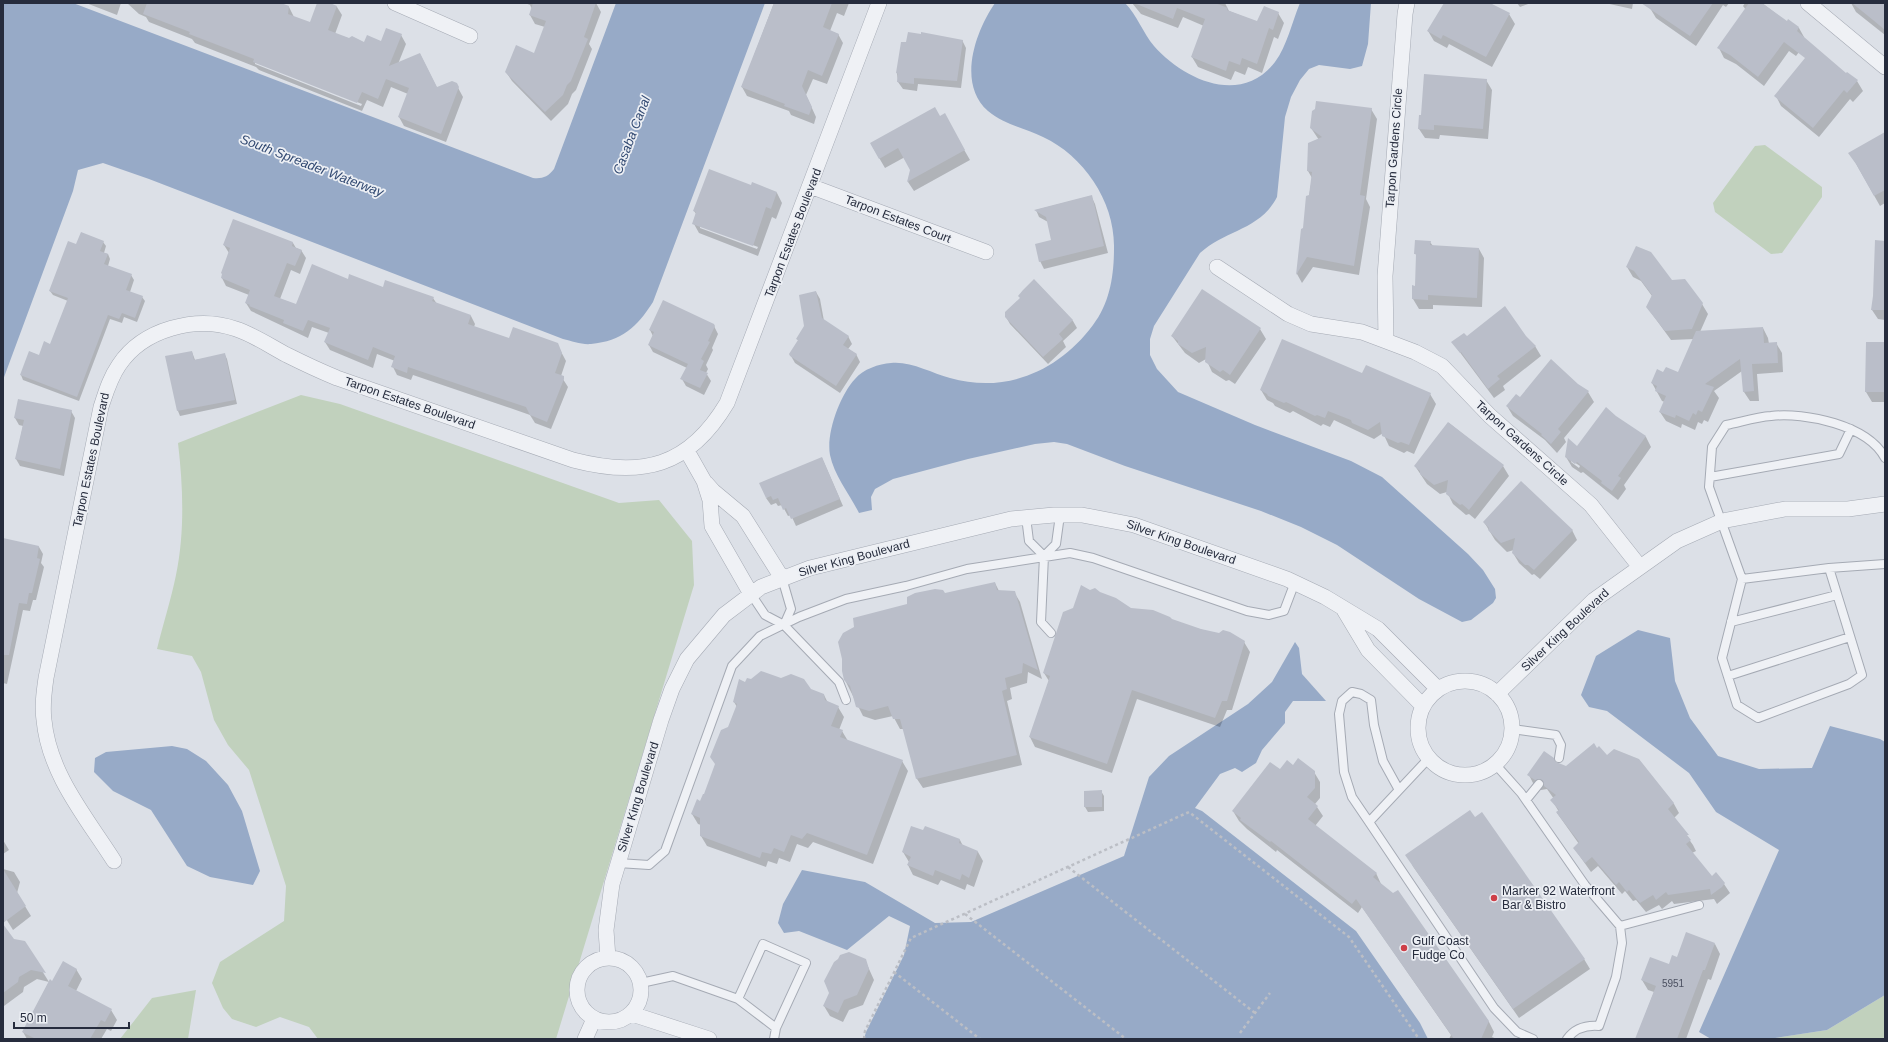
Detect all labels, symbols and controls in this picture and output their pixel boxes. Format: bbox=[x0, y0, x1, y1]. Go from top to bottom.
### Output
street label: Tarpon Gardens Circle bbox=[1383, 87, 1405, 208]
water label: Casaba Canal bbox=[610, 93, 654, 176]
water label: South Spreader Waterway bbox=[238, 131, 387, 200]
street label: Tarpon Estates Boulevard bbox=[762, 166, 824, 300]
street label: Tarpon Estates Court bbox=[843, 192, 954, 246]
street label: Tarpon Estates Boulevard bbox=[343, 374, 477, 432]
street label: Tarpon Estates Boulevard bbox=[70, 391, 112, 529]
street label: Tarpon Gardens Circle bbox=[1473, 398, 1572, 489]
street label: Silver King Boulevard bbox=[1124, 517, 1238, 567]
street label: Silver King Boulevard bbox=[797, 536, 911, 580]
street label: Silver King Boulevard bbox=[1518, 586, 1612, 674]
street label: Silver King Boulevard bbox=[615, 740, 661, 854]
place label: Marker 92 Waterfront Bar & Bistro bbox=[1502, 884, 1616, 912]
marker: Marker 92 Waterfront Bar & Bistro bbox=[1489, 893, 1499, 903]
place label: Gulf Coast Fudge Co bbox=[1412, 934, 1469, 962]
marker: Gulf Coast Fudge Co bbox=[1399, 943, 1409, 953]
house number: 5951 bbox=[1662, 978, 1685, 989]
scale bar bbox=[14, 1004, 129, 1030]
text: 50 m bbox=[20, 1011, 47, 1025]

